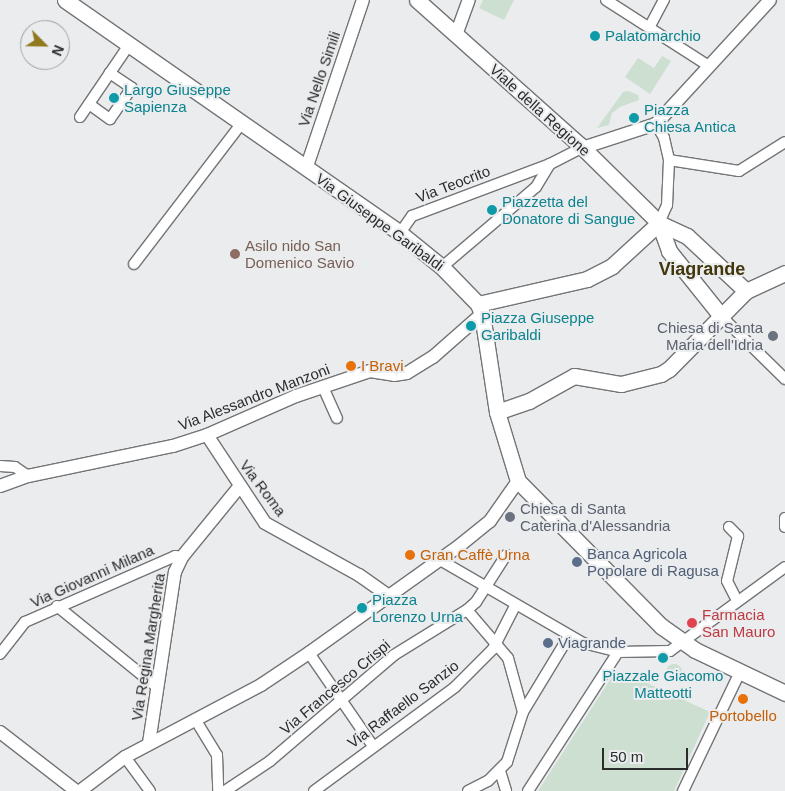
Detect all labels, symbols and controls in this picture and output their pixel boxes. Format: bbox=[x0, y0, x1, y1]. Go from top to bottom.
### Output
north arrow bbox=[20, 20, 70, 70]
place label: Palatomarchio bbox=[605, 27, 701, 45]
street label: Via Nello Simili bbox=[294, 29, 344, 129]
marker: Palatomarchio bbox=[589, 30, 601, 42]
text: N bbox=[49, 43, 67, 58]
street label: Viale della Regione bbox=[486, 60, 594, 160]
place label: Largo Giuseppe Sapienza bbox=[124, 80, 231, 115]
marker: Largo Giuseppe Sapienza bbox=[108, 92, 120, 104]
place label: Piazza Chiesa Antica bbox=[644, 100, 737, 135]
marker: Piazza Chiesa Antica bbox=[628, 112, 640, 124]
street label: Via Teocrito bbox=[413, 162, 493, 206]
street label: Via Giuseppe Garibaldi bbox=[312, 169, 448, 275]
place label: Piazzetta del Donatore di Sangue bbox=[502, 192, 635, 227]
marker: Piazzetta del Donatore di Sangue bbox=[486, 204, 498, 216]
place label: Asilo nido San Domenico Savio bbox=[245, 236, 354, 271]
marker: Asilo nido San Domenico Savio bbox=[229, 248, 241, 260]
district label: Viagrande bbox=[659, 258, 745, 280]
place label: Piazza Giuseppe Garibaldi bbox=[481, 308, 594, 343]
place label: Chiesa di Santa Maria dell'Idria bbox=[657, 318, 763, 353]
marker: Piazza Giuseppe Garibaldi bbox=[465, 320, 477, 332]
marker: Chiesa di Santa Maria dell'Idria bbox=[767, 330, 779, 342]
place label: I Bravi bbox=[361, 357, 404, 375]
street label: Via Alessandro Manzoni bbox=[175, 360, 333, 434]
marker: I Bravi bbox=[345, 360, 357, 372]
street label: Via Roma bbox=[236, 456, 290, 520]
place label: Chiesa di Santa Caterina d'Alessandria bbox=[520, 499, 670, 534]
marker: Chiesa di Santa Caterina d'Alessandria bbox=[504, 511, 516, 523]
street label: Via Giovanni Milana bbox=[28, 541, 156, 611]
place label: Banca Agricola Popolare di Ragusa bbox=[587, 544, 719, 579]
place label: Gran Caffè Urna bbox=[420, 546, 530, 564]
marker: Gran Caffè Urna bbox=[404, 549, 416, 561]
marker: Banca Agricola Popolare di Ragusa bbox=[571, 556, 583, 568]
street label: Via Regina Margherita bbox=[127, 572, 169, 722]
place label: Piazza Lorenzo Urna bbox=[372, 590, 463, 625]
marker: Piazza Lorenzo Urna bbox=[356, 602, 368, 614]
place label: Farmacia San Mauro bbox=[702, 605, 775, 640]
marker: Farmacia San Mauro bbox=[686, 617, 698, 629]
place label: Viagrande bbox=[558, 634, 626, 652]
street label: Via Francesco Crispi bbox=[276, 636, 394, 738]
marker: Viagrande bbox=[542, 637, 554, 649]
marker: Piazzale Giacomo Matteotti bbox=[657, 652, 669, 664]
street label: Via Raffaello Sanzio bbox=[344, 656, 462, 752]
place label: Piazzale Giacomo Matteotti bbox=[603, 666, 723, 701]
marker: Portobello bbox=[737, 693, 749, 705]
place label: Portobello bbox=[709, 707, 777, 725]
scale bar bbox=[605, 738, 691, 770]
text: 50 m bbox=[610, 748, 643, 765]

